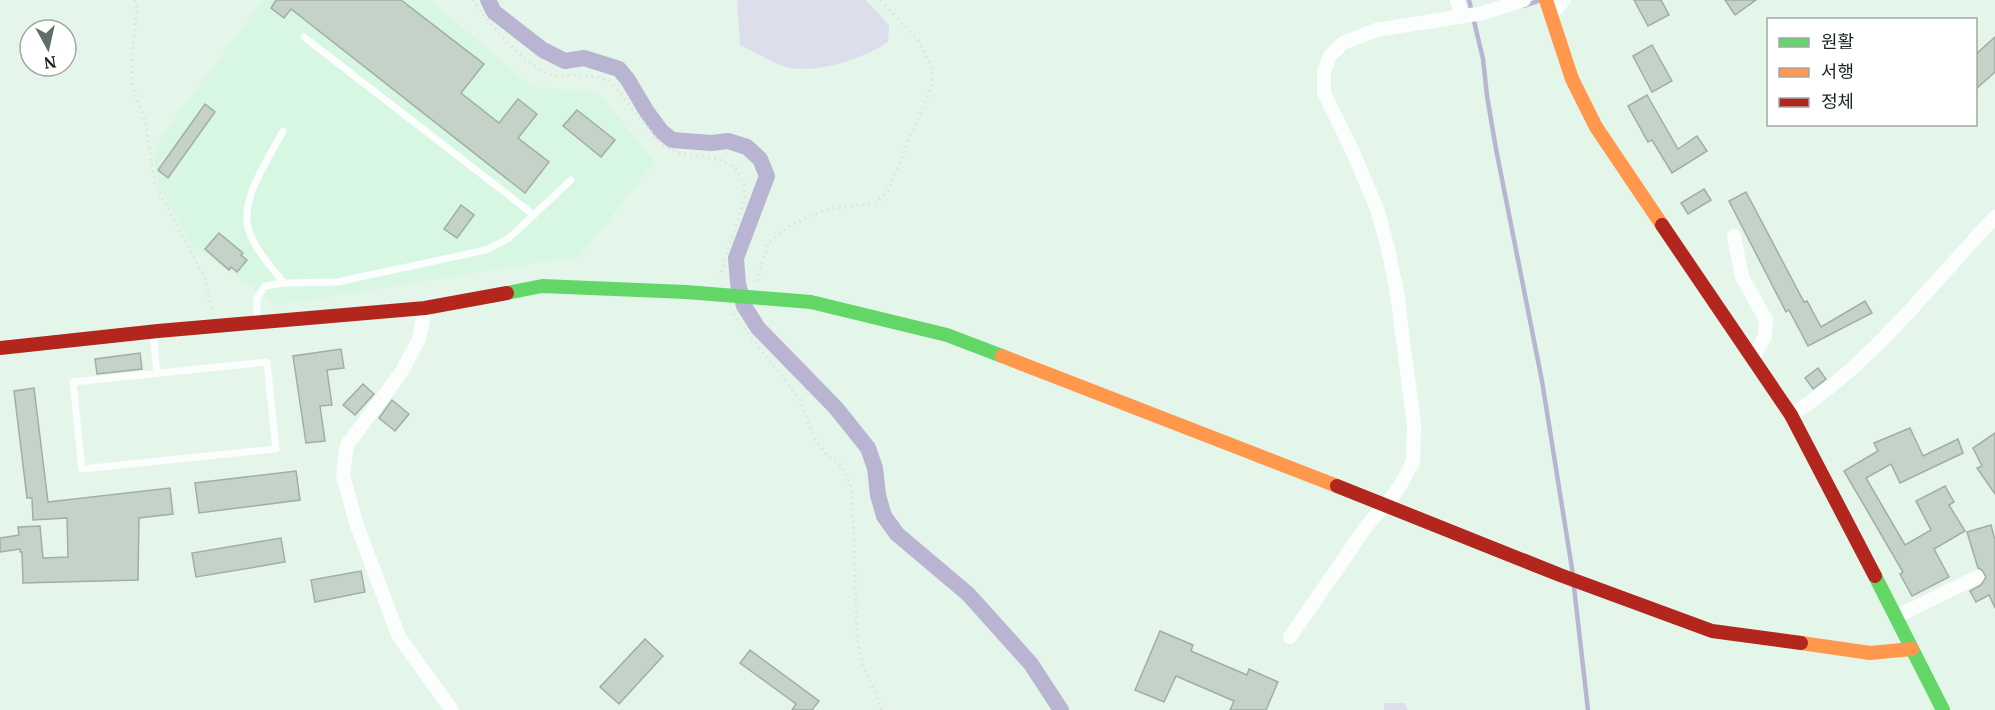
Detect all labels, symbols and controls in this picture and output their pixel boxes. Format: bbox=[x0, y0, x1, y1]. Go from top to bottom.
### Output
north arrow bbox=[18, 18, 78, 78]
legend bbox=[1767, 18, 1977, 126]
text: 원활 bbox=[1821, 29, 1854, 53]
text: N bbox=[43, 51, 58, 75]
text: 서행 bbox=[1821, 59, 1854, 83]
text: 정체 bbox=[1821, 89, 1854, 113]

